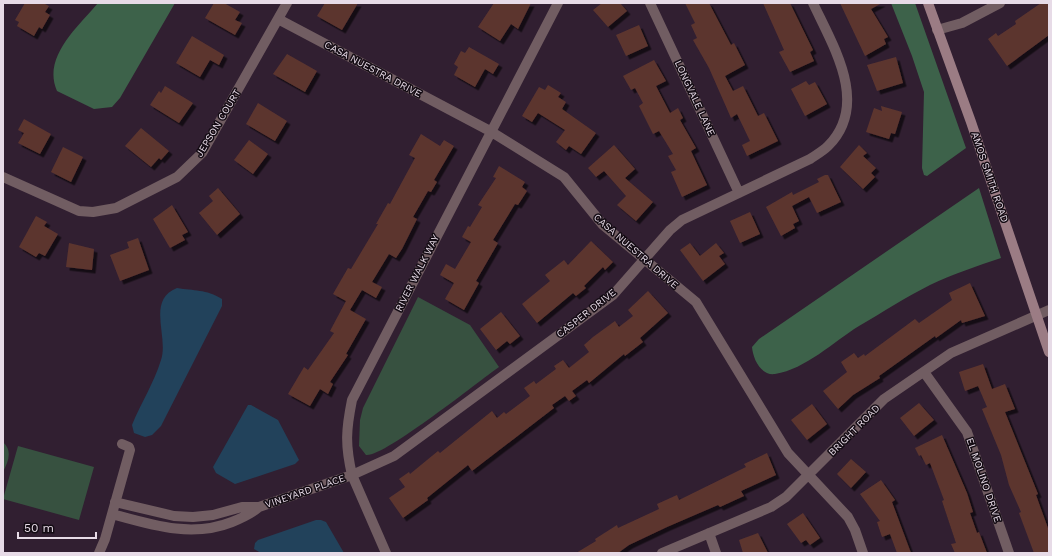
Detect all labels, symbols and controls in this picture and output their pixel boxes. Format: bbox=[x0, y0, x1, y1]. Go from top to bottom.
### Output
street label: CASA NUESTRA DRIVE bbox=[323, 39, 423, 99]
street label: LONGVALE LANE bbox=[673, 58, 717, 138]
street label: JEPSON COURT bbox=[194, 87, 242, 159]
street label: AMOS SMITH ROAD bbox=[969, 130, 1011, 224]
street label: CASA NUESTRA DRIVE bbox=[592, 211, 680, 291]
street label: RIVER WALK WAY bbox=[393, 233, 441, 313]
street label: CASPER DRIVE bbox=[554, 286, 618, 340]
street label: BRIGHT ROAD bbox=[826, 402, 882, 458]
street label: EL MOLINO DRIVE bbox=[964, 436, 1004, 524]
street label: VINEYARD PLACE bbox=[264, 472, 346, 510]
scale bar bbox=[18, 514, 96, 540]
text: 50 m bbox=[24, 521, 54, 535]

